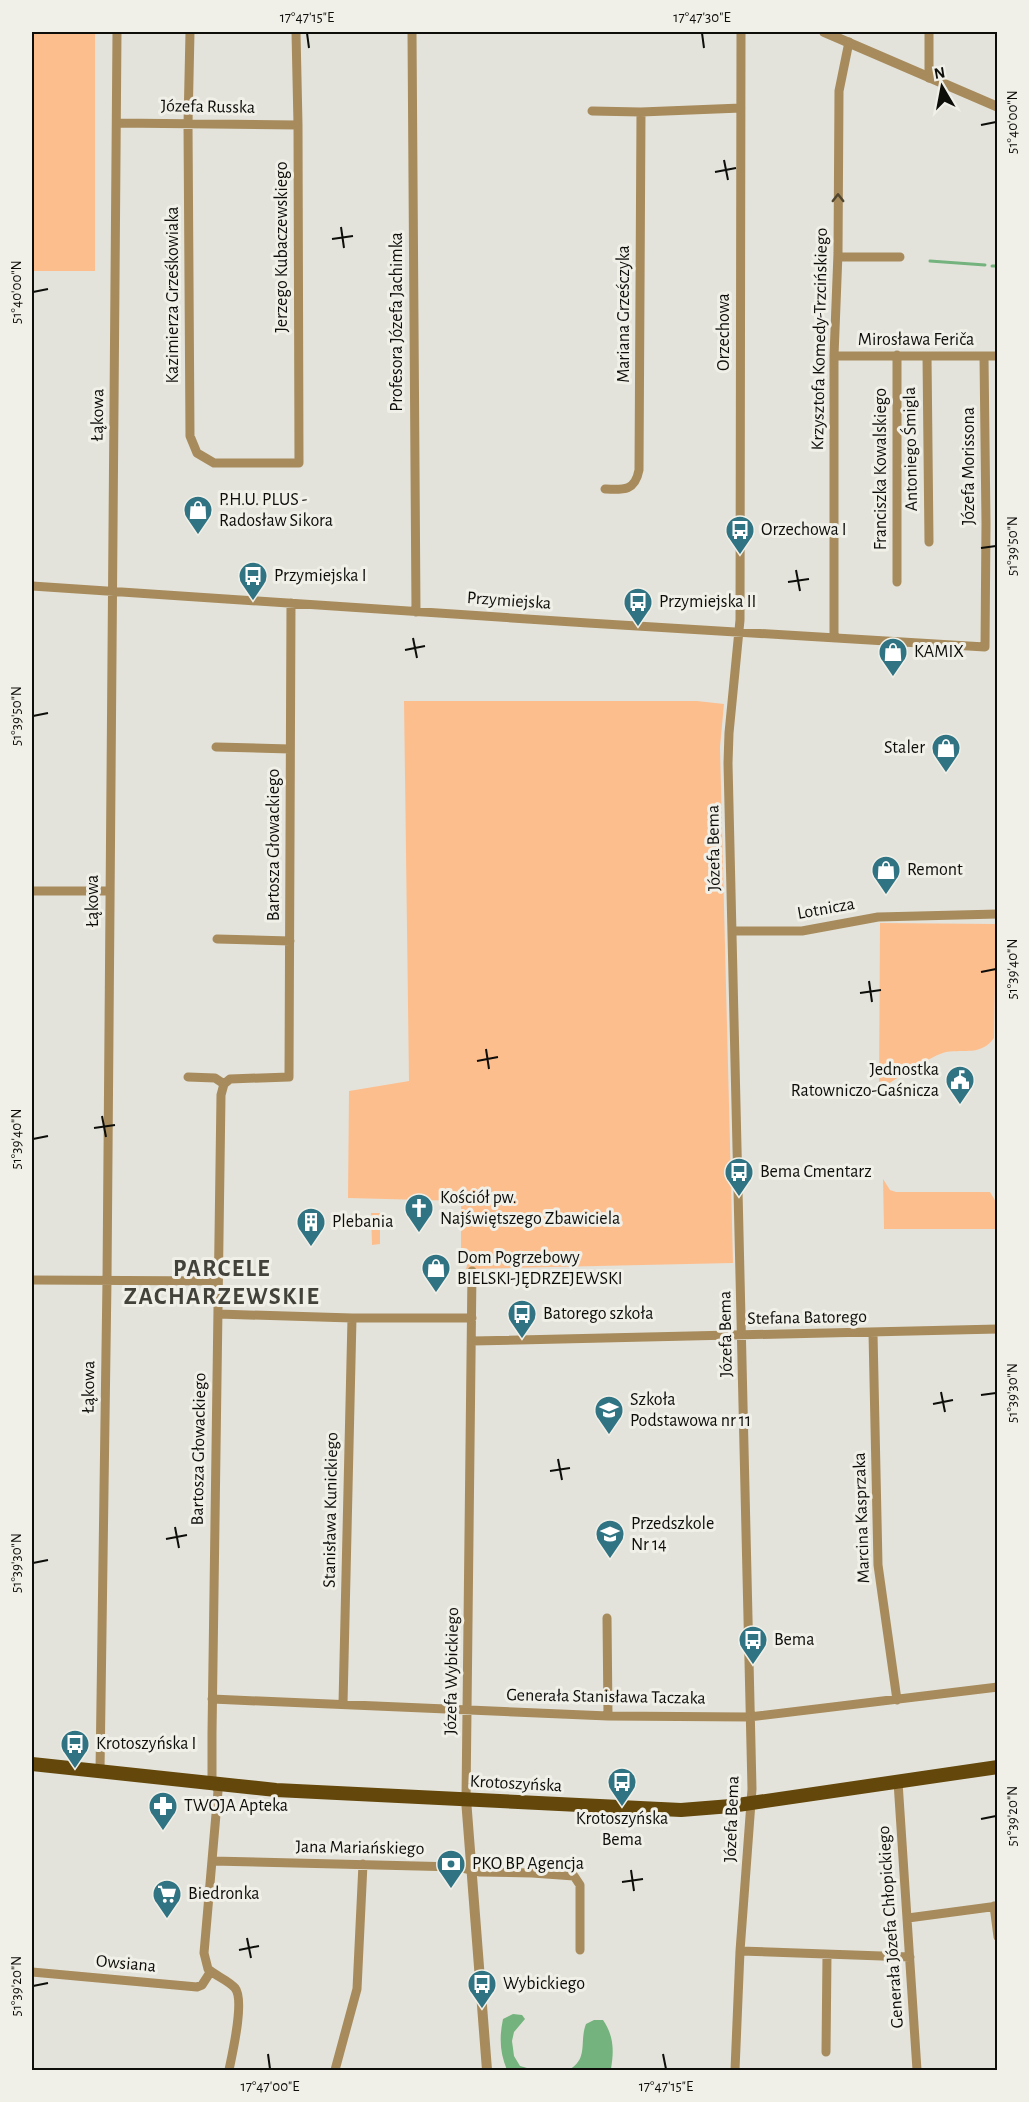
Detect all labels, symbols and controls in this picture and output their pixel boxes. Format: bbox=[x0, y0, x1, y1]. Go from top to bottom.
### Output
text: 17°47'15"E bbox=[280, 10, 334, 25]
text: 17°47'30"E bbox=[673, 10, 731, 25]
north arrow bbox=[912, 57, 972, 117]
text: N bbox=[933, 64, 946, 82]
text: 51°40'00"N bbox=[1005, 90, 1020, 154]
street label: Józefa Russka bbox=[161, 97, 255, 117]
street label: Jerzego Kubaczewskiego bbox=[273, 161, 291, 332]
one-way arrow bbox=[832, 194, 844, 203]
street label: Kazimierza Grześkowiaka bbox=[164, 206, 182, 384]
street label: Krzysztofa Komedy-Trzcińskiego bbox=[809, 227, 831, 451]
street label: Profesora Józefa Jachimka bbox=[388, 232, 406, 412]
street label: Mariana Grześczyka bbox=[615, 245, 633, 383]
text: 51°40'00"N bbox=[9, 260, 24, 324]
street label: Orzechowa bbox=[715, 293, 733, 371]
street label: Mirosława Feriča bbox=[858, 331, 974, 349]
street label: Antoniego Śmigla bbox=[898, 387, 921, 512]
street label: Łąkowa bbox=[89, 388, 107, 442]
street label: Franciszka Kowalskiego bbox=[872, 388, 890, 550]
street label: Józefa Morissona bbox=[960, 407, 978, 525]
place label: P.H.U. PLUS - Radosław Sikora bbox=[219, 491, 333, 530]
shop icon: P.H.U. PLUS - Radosław Sikora bbox=[182, 494, 214, 536]
bus stop icon: Orzechowa I bbox=[724, 514, 756, 556]
text: 51°39'50"N bbox=[1005, 516, 1020, 576]
place label: Orzechowa I bbox=[761, 521, 847, 539]
bus stop icon: Przymiejska I bbox=[237, 560, 269, 602]
place label: Przymiejska I bbox=[274, 567, 366, 585]
bus stop icon: Przymiejska II bbox=[622, 586, 654, 628]
street label: Przymiejska bbox=[466, 589, 552, 613]
place label: Przymiejska II bbox=[659, 593, 756, 611]
shop icon: KAMIX bbox=[877, 636, 909, 678]
place label: KAMIX bbox=[914, 643, 964, 661]
text: 51°39'50"N bbox=[9, 686, 24, 746]
shop icon: Staler bbox=[930, 732, 962, 774]
place label: Staler bbox=[884, 739, 925, 757]
street label: Bartosza Głowackiego bbox=[265, 768, 283, 921]
street label: Józefa Bema bbox=[704, 805, 724, 891]
shop icon: Remont bbox=[870, 854, 902, 896]
place label: Remont bbox=[907, 861, 963, 879]
street label: Łąkowa bbox=[84, 875, 102, 927]
street label: Lotnicza bbox=[796, 895, 856, 923]
text: 51°39'40"N bbox=[1005, 938, 1020, 1000]
place label: Jednostka Ratowniczo-Gaśnicza bbox=[791, 1061, 939, 1100]
public building icon: Jednostka Ratowniczo-Gaśnicza bbox=[944, 1064, 976, 1106]
text: 51°39'40"N bbox=[9, 1108, 24, 1170]
bus stop icon: Bema Cmentarz bbox=[723, 1156, 755, 1198]
place label: Bema Cmentarz bbox=[760, 1163, 872, 1181]
place label: Kościół pw. Najświętszego Zbawiciela bbox=[440, 1189, 620, 1228]
church icon: Kościół pw. Najświętszego Zbawiciela bbox=[403, 1192, 435, 1234]
building icon: Plebania bbox=[295, 1206, 327, 1248]
place label: Plebania bbox=[332, 1213, 393, 1231]
place label: Dom Pogrzebowy BIELSKI-JĘDRZEJEWSKI bbox=[457, 1249, 623, 1288]
shop icon: Dom Pogrzebowy BIELSKI-JĘDRZEJEWSKI bbox=[420, 1252, 452, 1294]
district label: PARCELE ZACHARZEWSKIE bbox=[124, 1257, 320, 1309]
street label: Józefa Bema bbox=[716, 1291, 736, 1377]
bus stop icon: Batorego szkoła bbox=[506, 1298, 538, 1340]
place label: Batorego szkoła bbox=[543, 1305, 653, 1323]
street label: Stefana Batorego bbox=[747, 1308, 867, 1328]
street label: Łąkowa bbox=[80, 1360, 98, 1414]
text: 51°39'30"N bbox=[1005, 1363, 1020, 1423]
street label: Bartosza Głowackiego bbox=[189, 1372, 209, 1526]
place label: Szkoła Podstawowa nr 11 bbox=[630, 1391, 751, 1430]
school or university icon: Szkoła Podstawowa nr 11 bbox=[593, 1394, 625, 1436]
street label: Stanisława Kunickiego bbox=[321, 1432, 341, 1588]
street label: Marcina Kasprzaka bbox=[851, 1452, 873, 1584]
place label: Przedszkole Nr 14 bbox=[631, 1515, 714, 1554]
school or university icon: Przedszkole Nr 14 bbox=[594, 1518, 626, 1560]
text: 51°39'30"N bbox=[9, 1533, 24, 1593]
street label: Józefa Wybickiego bbox=[442, 1607, 462, 1735]
bus stop icon: Bema bbox=[737, 1624, 769, 1666]
place label: Bema bbox=[774, 1631, 815, 1649]
street label: Generała Stanisława Taczaka bbox=[506, 1686, 706, 1708]
bus stop icon: Krotoszyńska I bbox=[59, 1728, 91, 1770]
place label: Krotoszyńska I bbox=[96, 1735, 196, 1753]
bus stop icon: Krotoszyńska Bema bbox=[606, 1766, 638, 1808]
street label: Krotoszyńska bbox=[469, 1773, 563, 1795]
street label: Józefa Bema bbox=[721, 1776, 743, 1862]
text: 51°39'20"N bbox=[1005, 1786, 1020, 1846]
pharmacy icon: TWOJA Apteka bbox=[147, 1790, 179, 1832]
place label: TWOJA Apteka bbox=[184, 1797, 288, 1815]
place label: Krotoszyńska Bema bbox=[576, 1810, 668, 1849]
street label: Generała Józefa Chłopickiego bbox=[875, 1825, 907, 2029]
street label: Jana Mariańskiego bbox=[296, 1838, 425, 1858]
bank icon: PKO BP Agencja bbox=[435, 1848, 467, 1890]
place label: PKO BP Agencja bbox=[472, 1855, 584, 1873]
supermarket icon: Biedronka bbox=[151, 1878, 183, 1920]
place label: Biedronka bbox=[188, 1885, 260, 1903]
street label: Owsiana bbox=[95, 1952, 157, 1976]
text: 51°39'20"N bbox=[9, 1956, 24, 2016]
bus stop icon: Wybickiego bbox=[466, 1968, 498, 2010]
place label: Wybickiego bbox=[503, 1975, 585, 1993]
text: 17°47'00"E bbox=[240, 2079, 300, 2094]
text: 17°47'15"E bbox=[639, 2079, 693, 2094]

